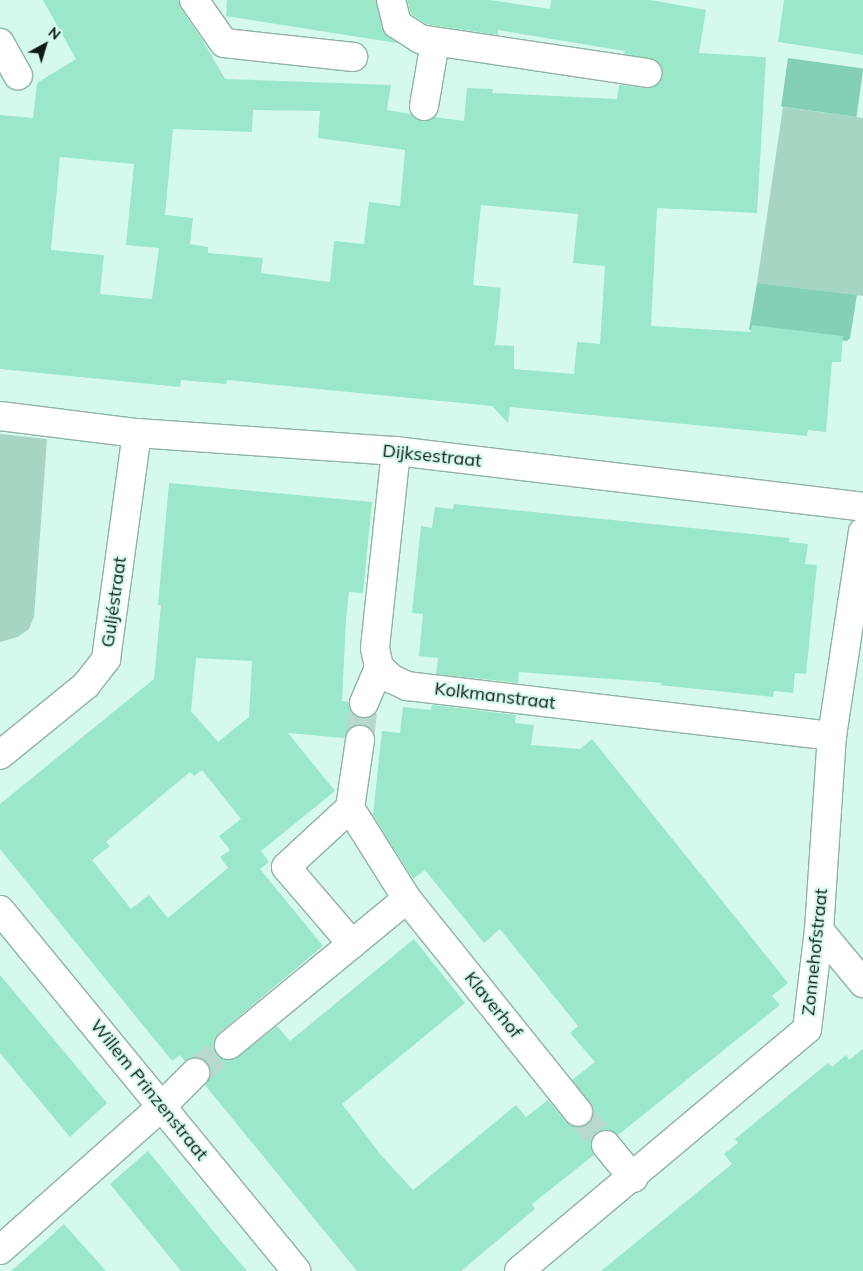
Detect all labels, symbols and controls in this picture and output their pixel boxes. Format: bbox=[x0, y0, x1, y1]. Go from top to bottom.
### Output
north arrow bbox=[20, 20, 70, 70]
text: N bbox=[45, 23, 64, 44]
street label: Dijksestraat bbox=[381, 440, 483, 472]
street label: Guljéstraat bbox=[97, 555, 131, 649]
street label: Kolkmanstraat bbox=[433, 678, 557, 714]
street label: Zonnehofstraat bbox=[798, 887, 832, 1017]
street label: Klaverhof bbox=[460, 968, 526, 1042]
street label: Willem Prinzenstraat bbox=[86, 1015, 212, 1165]

